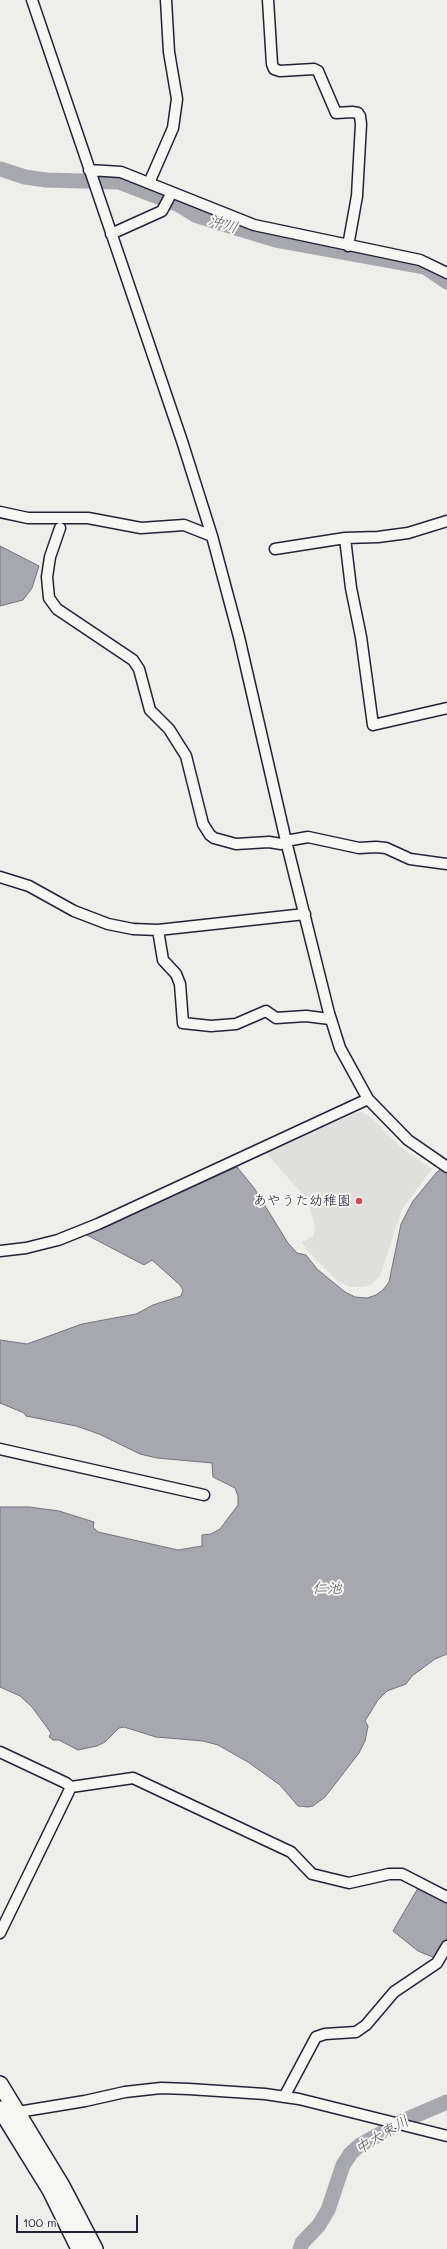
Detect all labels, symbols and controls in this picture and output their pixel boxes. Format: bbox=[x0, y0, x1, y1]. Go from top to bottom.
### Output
water label: 沖川 bbox=[206, 211, 240, 237]
place label: あやうた幼稚園 bbox=[253, 1193, 351, 1209]
marker: あやうた幼稚園 bbox=[354, 1196, 364, 1206]
water label: 仁池 bbox=[312, 1579, 342, 1597]
water label: 中大束川 bbox=[352, 2112, 412, 2158]
scale bar bbox=[18, 2207, 140, 2233]
text: 100 m bbox=[23, 2214, 57, 2230]

